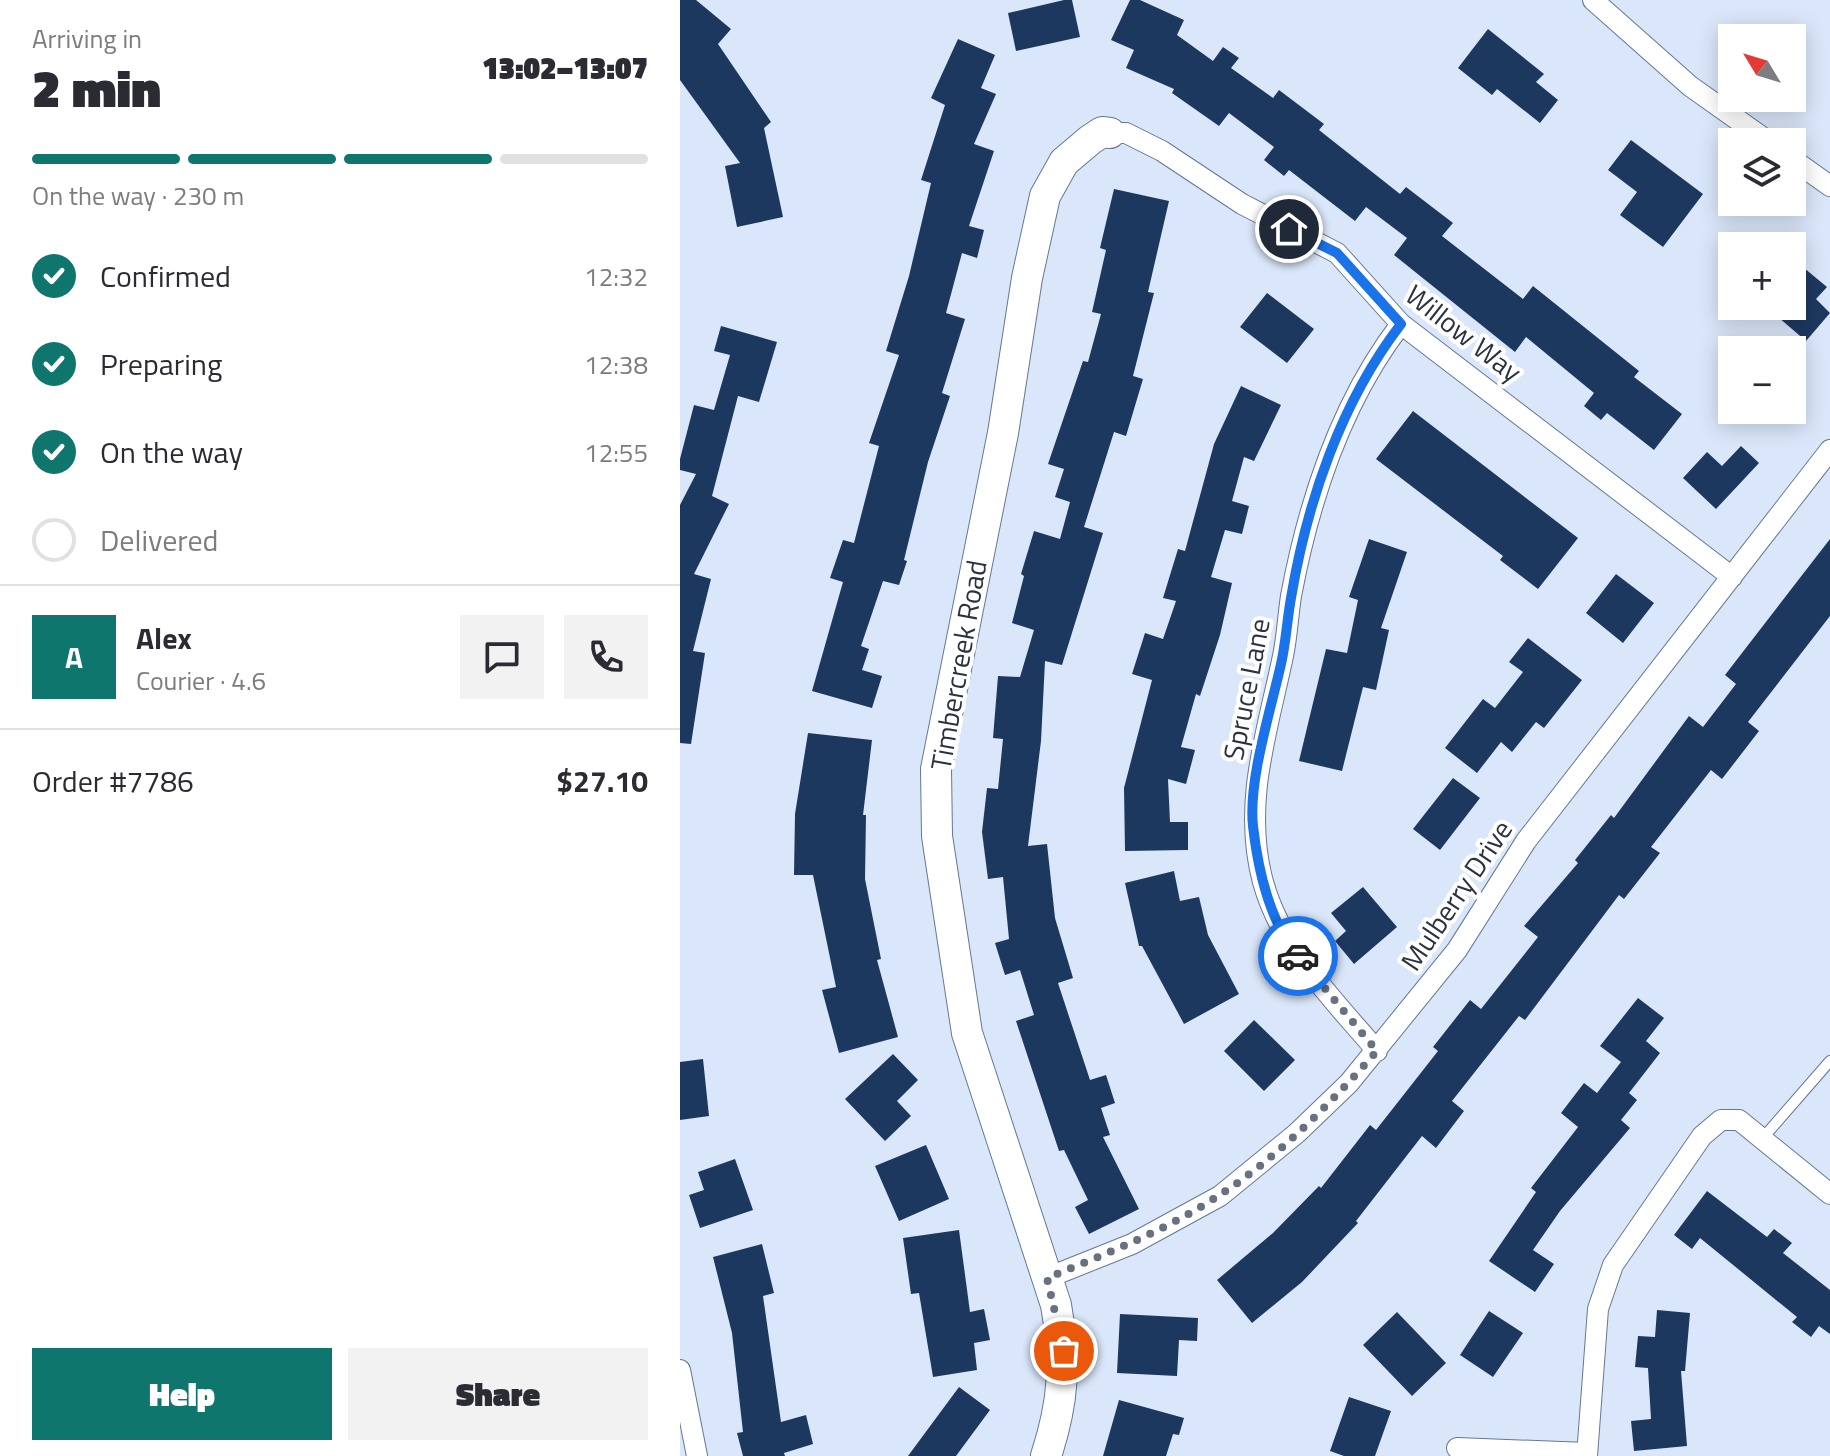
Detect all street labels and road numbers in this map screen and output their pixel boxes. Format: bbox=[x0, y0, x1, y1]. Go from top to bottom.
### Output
street label: Willow Way bbox=[1396, 274, 1532, 392]
street label: Timbercreek Road bbox=[918, 557, 998, 773]
street label: Spruce Lane bbox=[1211, 614, 1281, 764]
street label: Mulberry Drive bbox=[1390, 811, 1522, 979]

